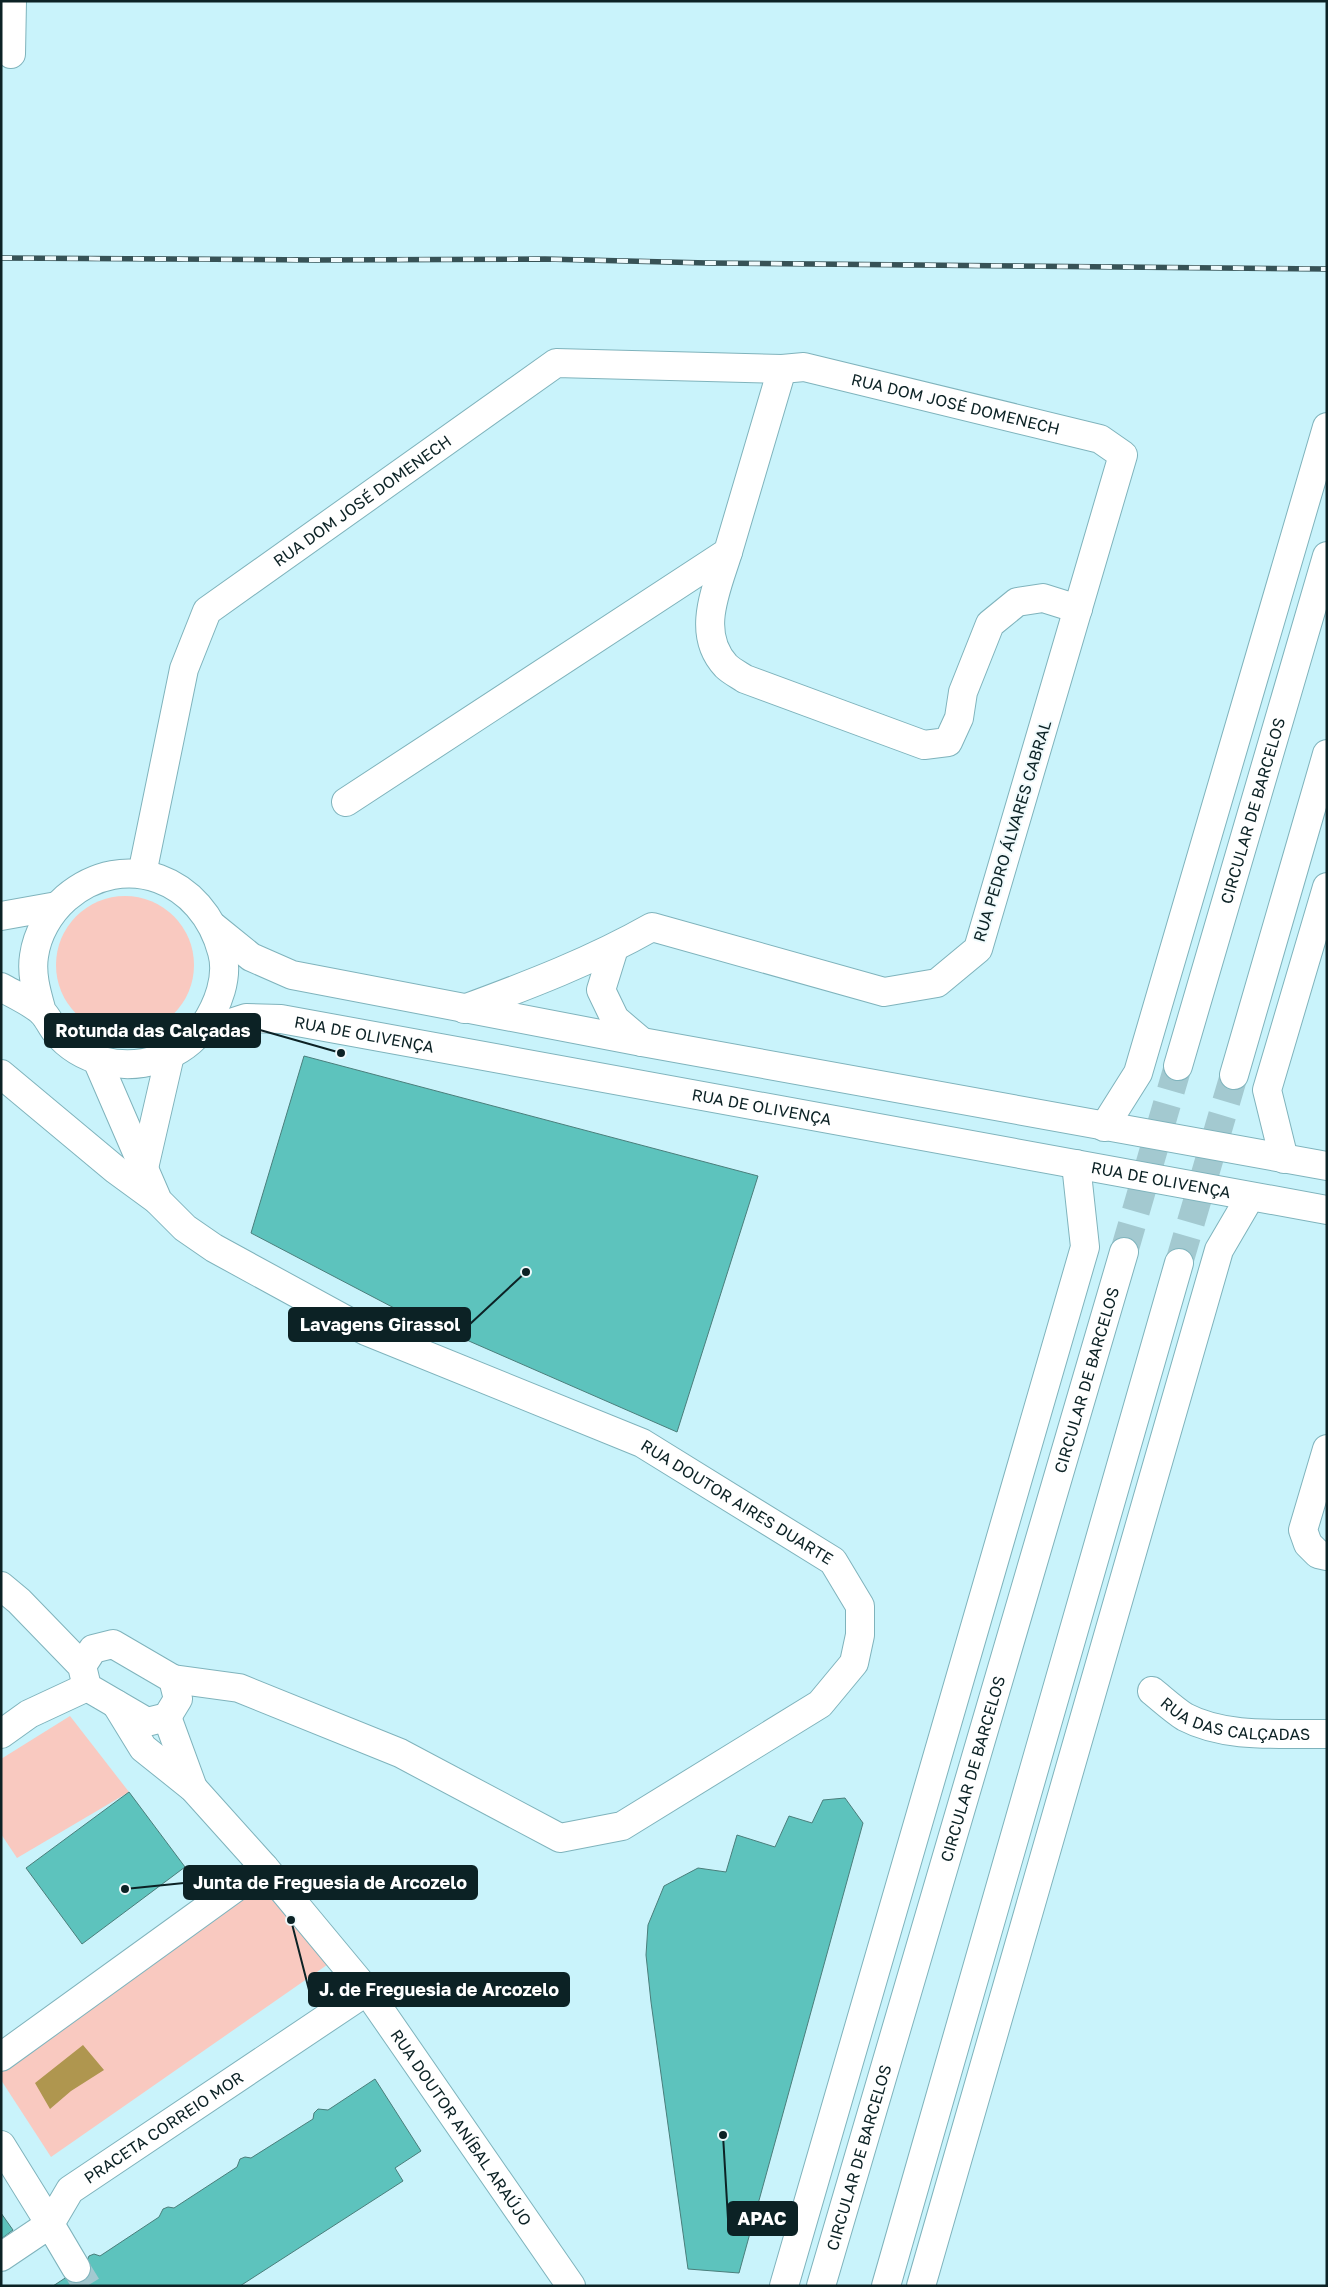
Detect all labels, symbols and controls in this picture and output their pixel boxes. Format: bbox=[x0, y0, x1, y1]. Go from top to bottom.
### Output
street label: RUA DOM JOSÉ DOMENECH bbox=[849, 369, 1062, 439]
street label: RUA DOM JOSÉ DOMENECH bbox=[269, 431, 455, 571]
street label: CIRCULAR DE BARCELOS bbox=[1216, 715, 1289, 906]
street label: RUA PEDRO ÁLVARES CABRAL bbox=[969, 718, 1055, 944]
street label: RUA DE OLIVENÇA bbox=[293, 1012, 436, 1057]
callout: Rotunda das Calçadas bbox=[45, 1014, 260, 1047]
text: Rotunda das Calçadas bbox=[55, 1019, 251, 1041]
street label: RUA DE OLIVENÇA bbox=[690, 1084, 833, 1129]
street label: RUA DE OLIVENÇA bbox=[1090, 1157, 1233, 1202]
street label: CIRCULAR DE BARCELOS bbox=[1050, 1285, 1123, 1475]
callout: Lavagens Girassol bbox=[289, 1308, 470, 1341]
text: Lavagens Girassol bbox=[300, 1313, 460, 1335]
street label: RUA DOUTOR AIRES DUARTE bbox=[638, 1435, 837, 1569]
street label: CIRCULAR DE BARCELOS bbox=[936, 1673, 1009, 1864]
street label: RUA DAS CALÇADAS bbox=[1157, 1692, 1310, 1744]
callout: Junta de Freguesia de Arcozelo bbox=[184, 1866, 477, 1899]
text: Junta de Freguesia de Arcozelo bbox=[193, 1871, 467, 1893]
callout: J. de Freguesia de Arcozelo bbox=[309, 1973, 569, 2006]
text: J. de Freguesia de Arcozelo bbox=[319, 1978, 559, 2000]
street label: RUA DOUTOR ANÍBAL ARAÚJO bbox=[387, 2025, 536, 2230]
street label: CIRCULAR DE BARCELOS bbox=[822, 2062, 895, 2253]
street label: PRACETA CORREIO MOR bbox=[80, 2067, 247, 2188]
callout: APAC bbox=[728, 2202, 797, 2235]
text: APAC bbox=[738, 2207, 787, 2229]

